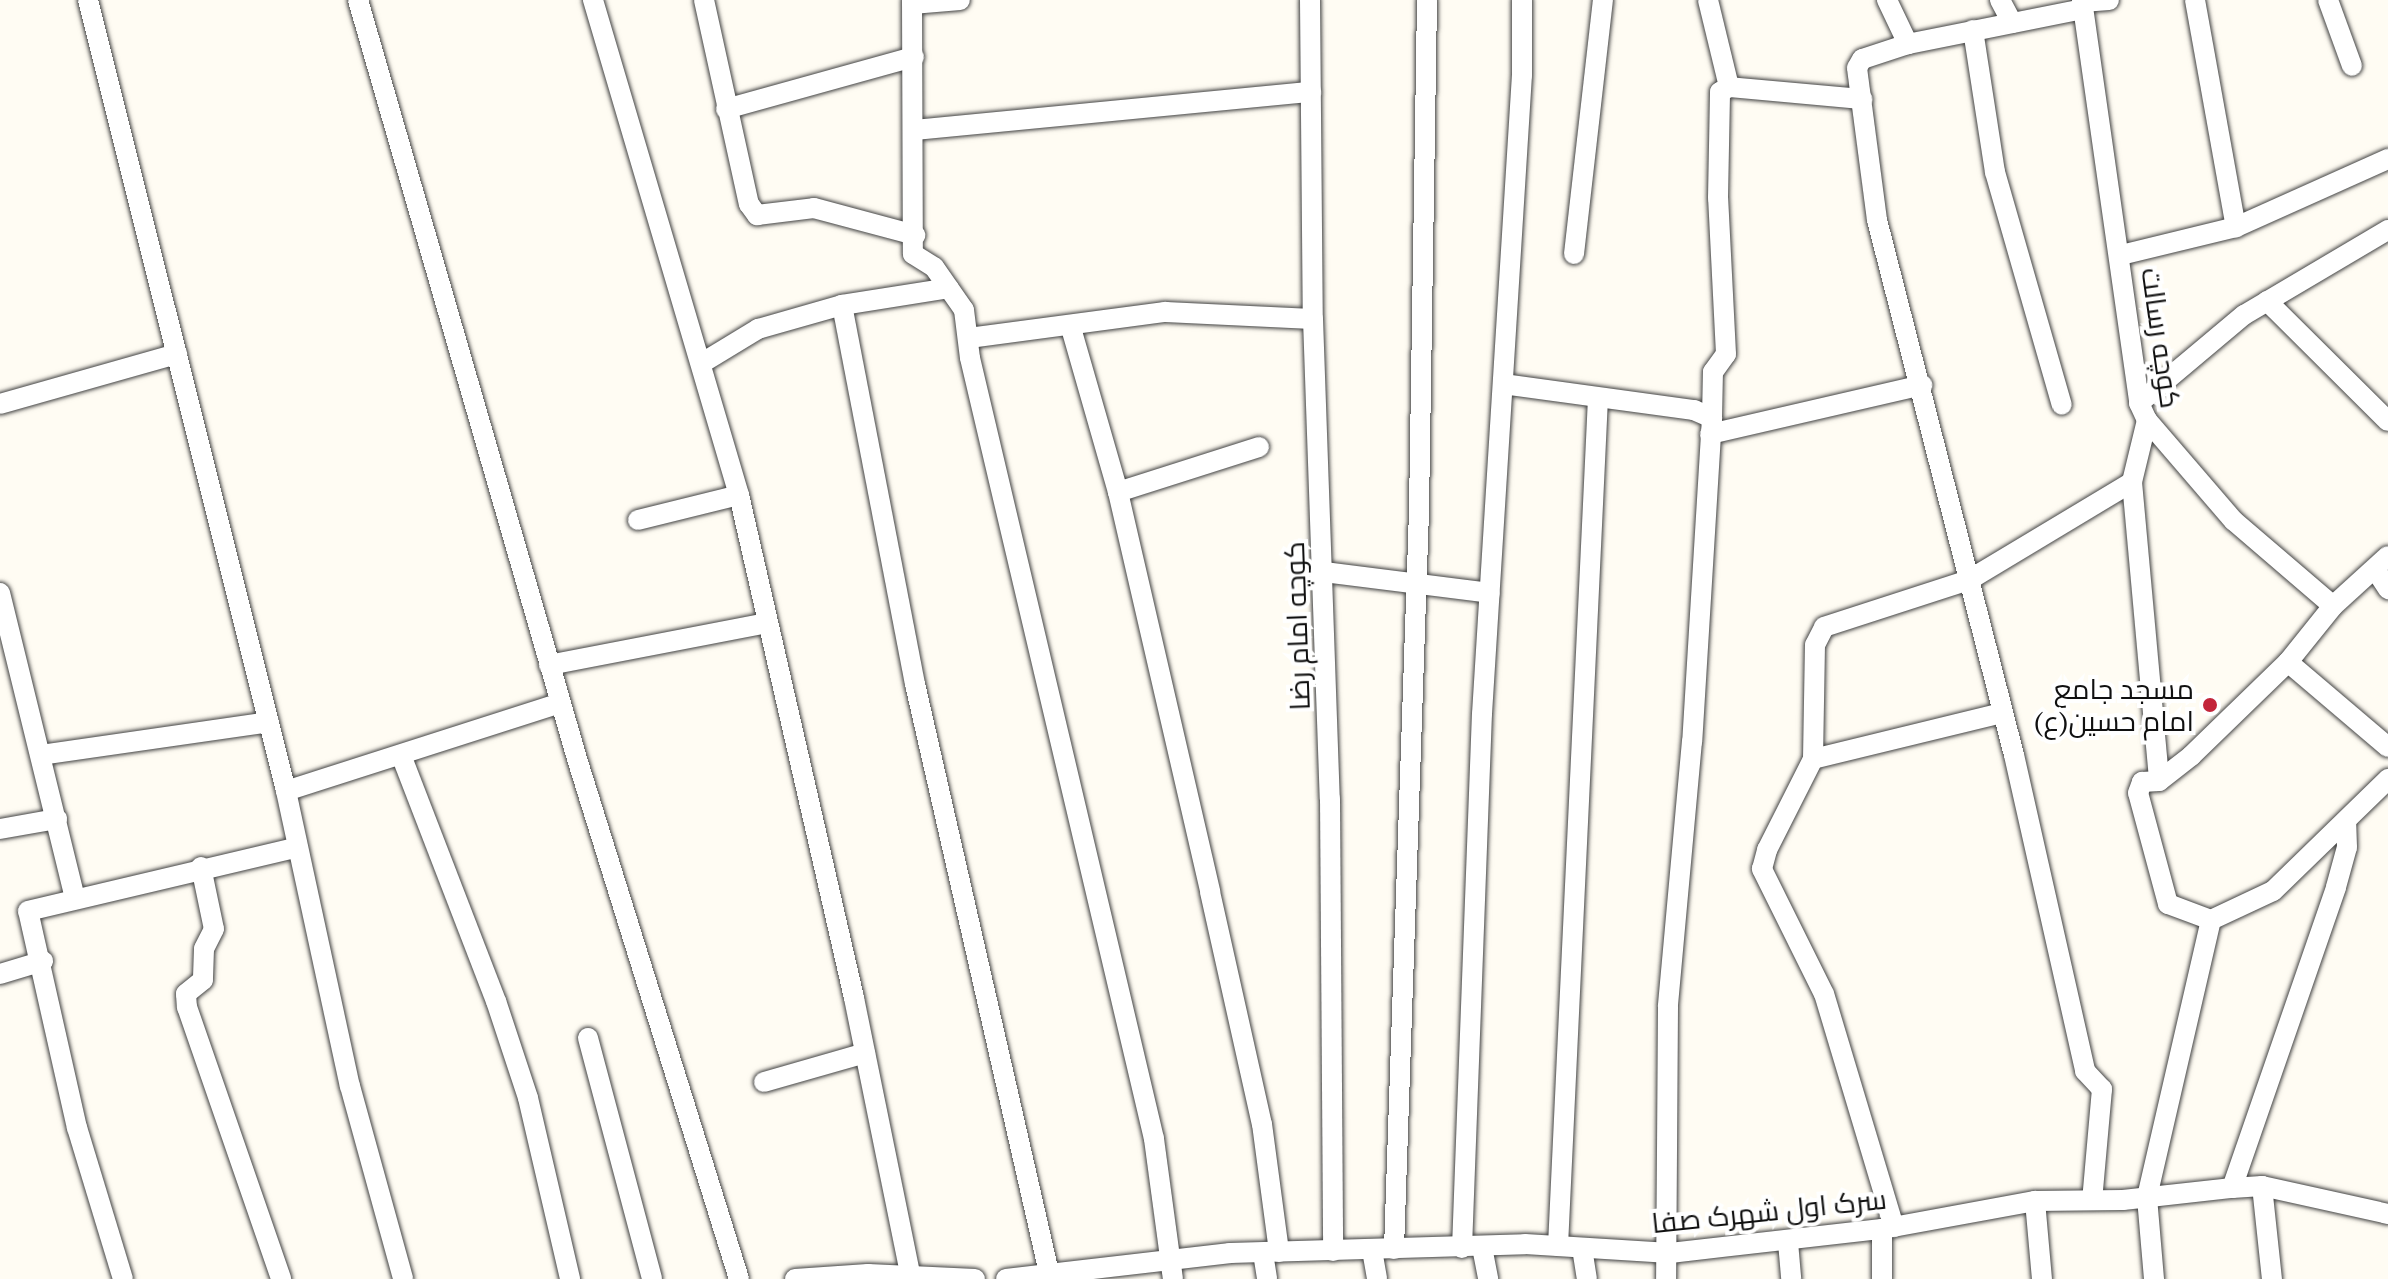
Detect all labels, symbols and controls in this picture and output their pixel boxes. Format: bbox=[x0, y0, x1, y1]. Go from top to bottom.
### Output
street label: کوچه رسالت bbox=[2135, 266, 2187, 410]
street label: کوچه امام رضا bbox=[1277, 541, 1317, 711]
place label: مسجد جامع امام حسین(ع) bbox=[2034, 672, 2194, 738]
marker: مسجد جامع امام حسین(ع) bbox=[2201, 696, 2219, 714]
street label: سرک اول شهرک صفا bbox=[1650, 1182, 1888, 1240]

